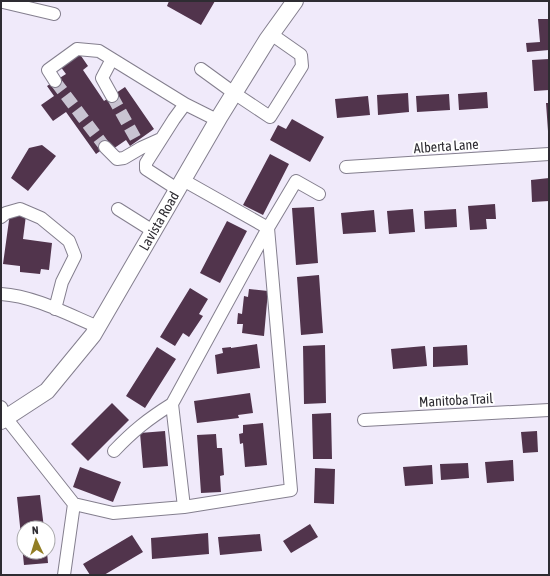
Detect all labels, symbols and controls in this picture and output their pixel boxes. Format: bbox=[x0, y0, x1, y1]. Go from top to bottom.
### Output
street label: Alberta Lane bbox=[413, 136, 479, 156]
street label: Lavista Road bbox=[136, 189, 182, 253]
street label: Manitoba Trail bbox=[419, 390, 494, 410]
north arrow bbox=[16, 520, 56, 560]
text: N bbox=[32, 524, 39, 536]

